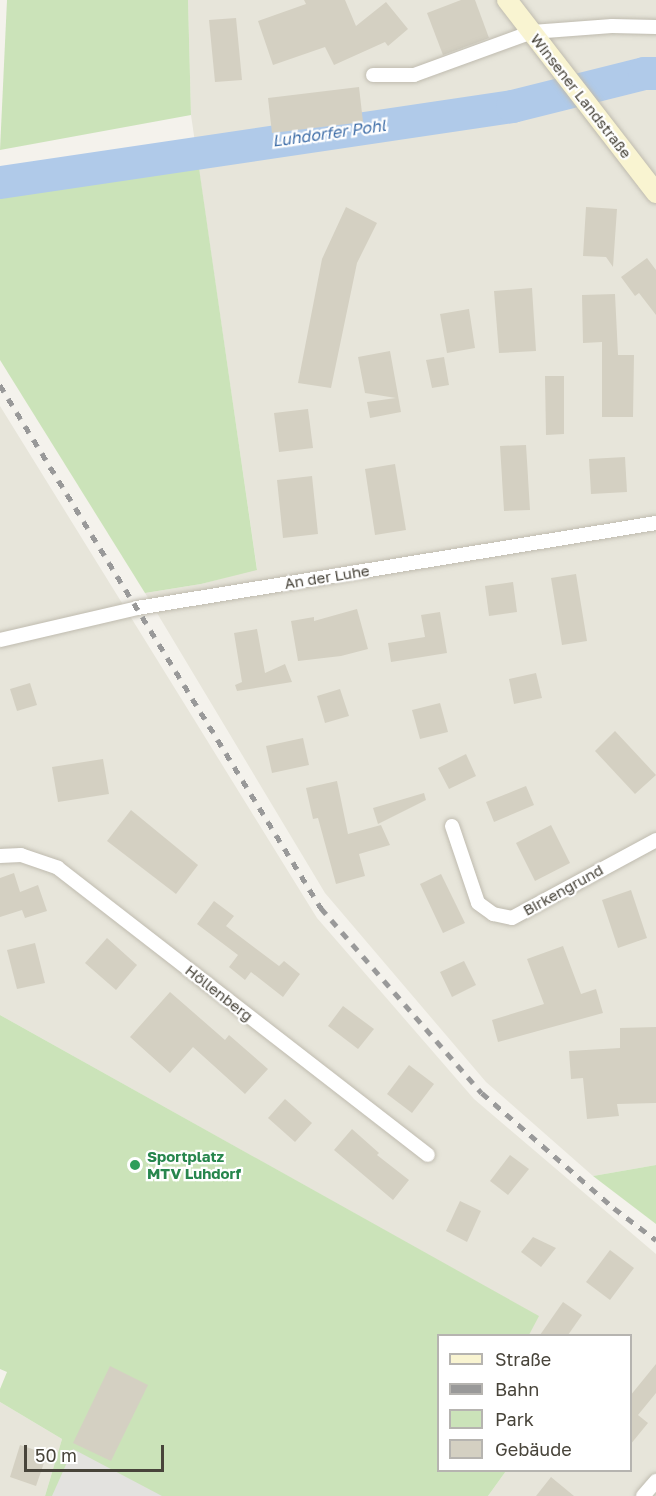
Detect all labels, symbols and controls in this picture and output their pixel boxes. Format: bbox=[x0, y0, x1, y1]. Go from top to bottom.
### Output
street label: Winsener Landstraße bbox=[527, 30, 635, 162]
water label: Luhdorfer Pohl bbox=[271, 116, 387, 150]
street label: An der Luhe bbox=[283, 561, 371, 593]
street label: Birkengrund bbox=[520, 861, 606, 919]
street label: Höllenberg bbox=[182, 961, 256, 1025]
place label: Sportplatz MTV Luhdorf bbox=[147, 1147, 241, 1182]
marker: Sportplatz MTV Luhdorf bbox=[128, 1158, 142, 1172]
legend bbox=[437, 1334, 632, 1472]
text: Straße bbox=[495, 1348, 551, 1370]
text: Bahn bbox=[495, 1378, 539, 1400]
text: Park bbox=[495, 1408, 534, 1430]
scale bar bbox=[27, 1433, 166, 1471]
text: Gebäude bbox=[495, 1438, 572, 1460]
text: 50 m bbox=[35, 1444, 77, 1466]

